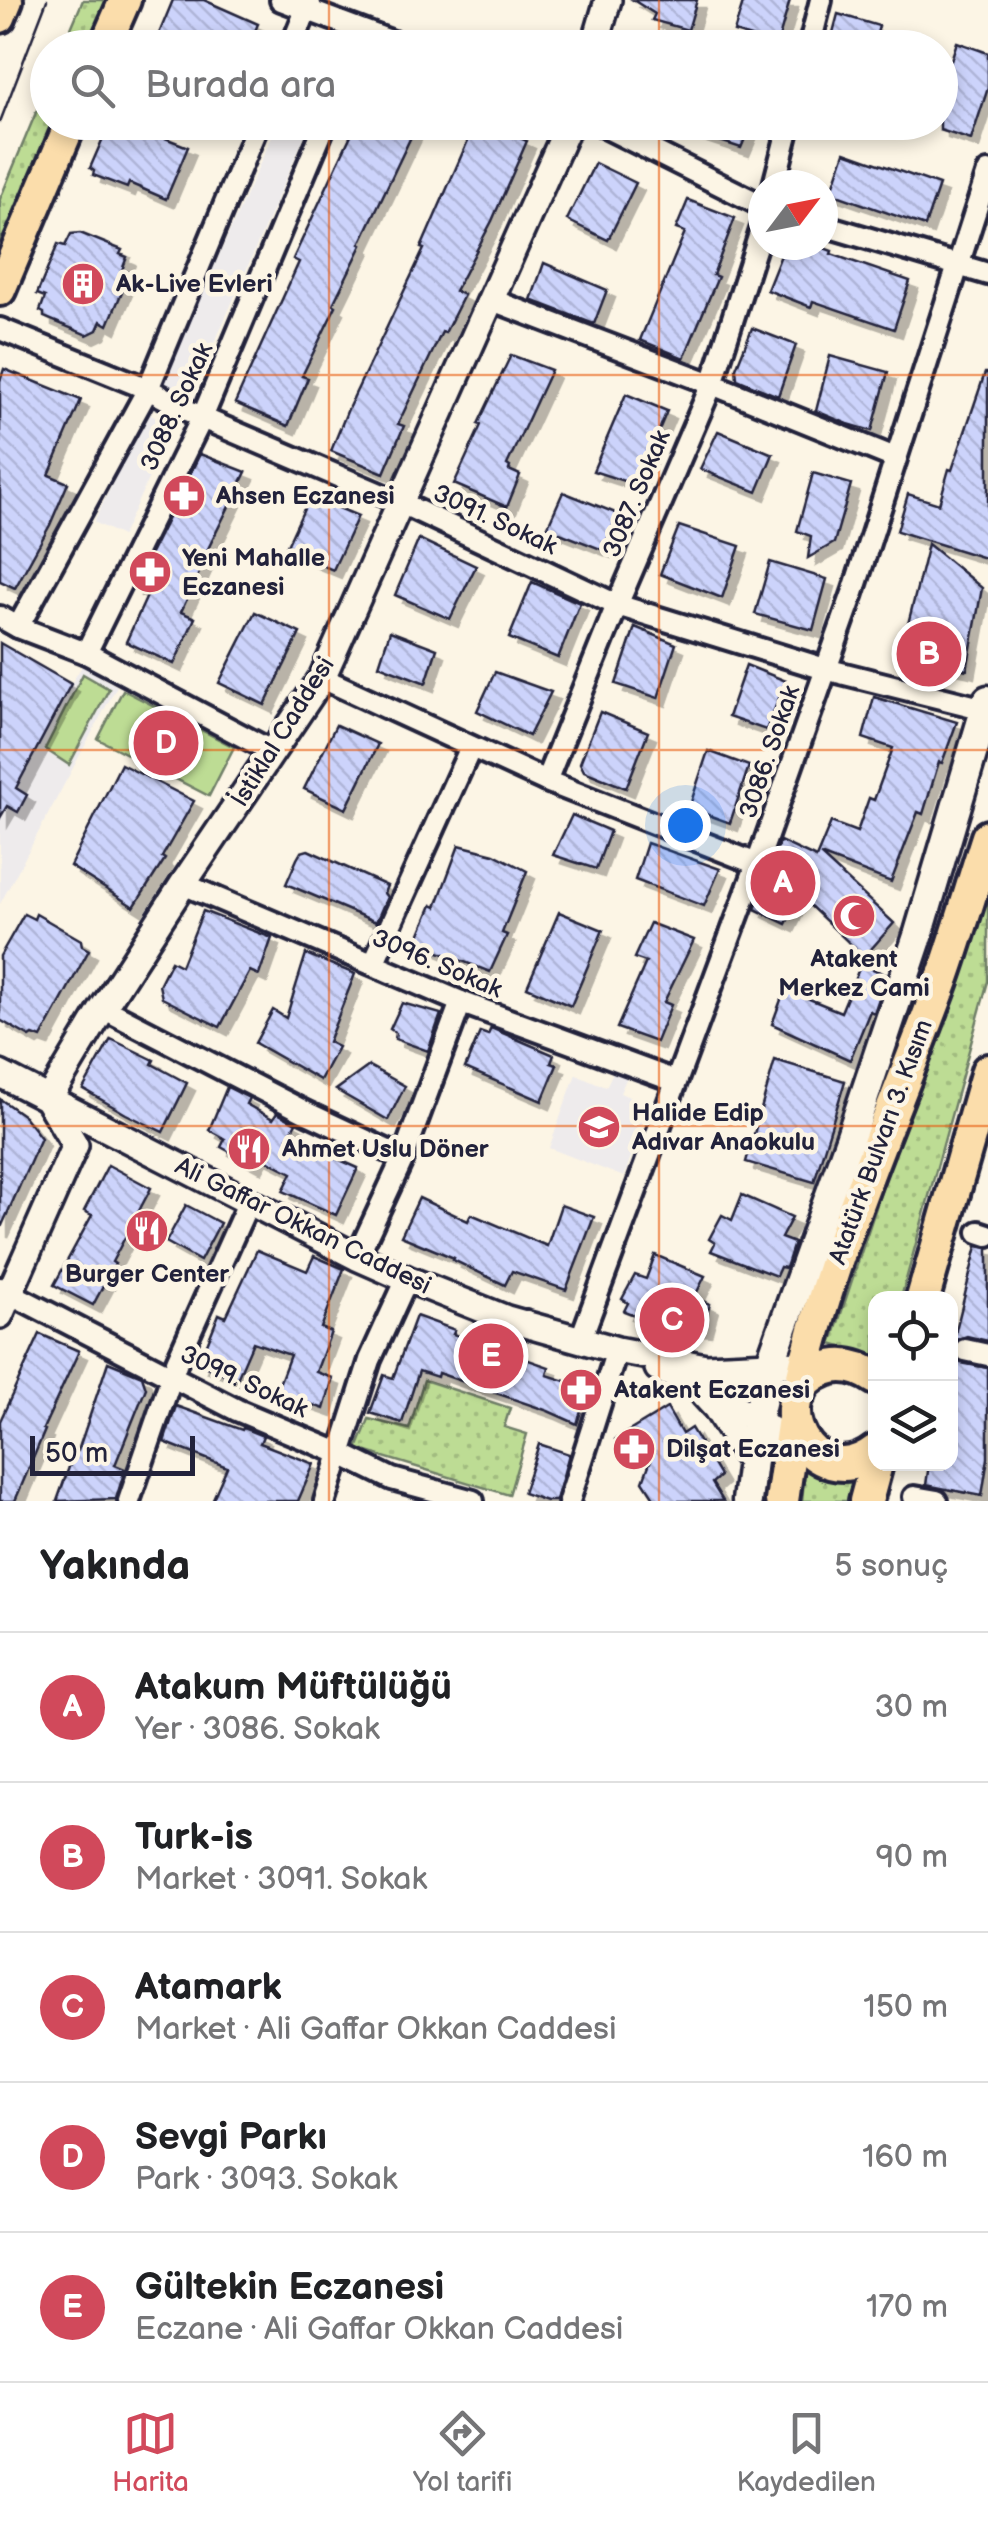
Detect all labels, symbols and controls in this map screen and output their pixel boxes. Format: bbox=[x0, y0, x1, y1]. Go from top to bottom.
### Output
search box bbox=[30, 30, 958, 140]
icon: search bbox=[65, 58, 120, 113]
text: Burada ara bbox=[145, 63, 336, 108]
north arrow bbox=[748, 170, 838, 260]
building icon: Ak-Live Evleri bbox=[60, 261, 106, 307]
place label: Ak-Live Evleri bbox=[115, 269, 273, 300]
street label: 3088. Sokak bbox=[134, 337, 221, 476]
street label: 3087. Sokak bbox=[596, 425, 678, 562]
pharmacy icon: Ahsen Eczanesi bbox=[161, 473, 207, 519]
street label: 3091. Sokak bbox=[428, 478, 562, 562]
place label: Ahsen Eczanesi bbox=[215, 481, 395, 512]
place label: Yeni Mahalle Eczanesi bbox=[182, 543, 325, 603]
pharmacy icon: Yeni Mahalle Eczanesi bbox=[127, 549, 173, 595]
pin: B bbox=[896, 616, 962, 692]
street label: İstiklal Caddesi bbox=[225, 651, 341, 813]
street label: 3086. Sokak bbox=[733, 681, 807, 823]
pin: D bbox=[134, 706, 198, 780]
your location bbox=[660, 800, 711, 851]
pin: A bbox=[750, 846, 816, 920]
mosque icon: Atakent Merkez Cami bbox=[831, 893, 877, 939]
street label: 3096. Sokak bbox=[367, 923, 507, 1006]
place label: Atakent Merkez Cami bbox=[778, 944, 930, 1004]
street label: Atatürk Bulvarı 3. Kısım bbox=[822, 1015, 940, 1269]
place label: Halide Edip Adıvar Anaokulu bbox=[631, 1098, 815, 1158]
school or university icon: Halide Edip Adıvar Anaokulu bbox=[576, 1104, 622, 1150]
restaurant icon: Ahmet Uslu Döner bbox=[226, 1126, 272, 1172]
place label: Ahmet Uslu Döner bbox=[281, 1134, 490, 1165]
street label: Ali Gaffar Okkan Caddesi bbox=[170, 1151, 436, 1301]
restaurant icon: Burger Center bbox=[124, 1208, 170, 1254]
place label: Burger Center bbox=[65, 1259, 230, 1290]
pin: C bbox=[640, 1282, 704, 1358]
map controls bbox=[868, 1291, 958, 1471]
button: locate bbox=[868, 1291, 958, 1381]
pin: E bbox=[458, 1318, 524, 1394]
street label: 3099. Sokak bbox=[175, 1339, 314, 1425]
pharmacy icon: Atakent Eczanesi bbox=[558, 1367, 604, 1413]
place label: Atakent Eczanesi bbox=[613, 1375, 810, 1406]
button: layers bbox=[868, 1381, 958, 1471]
pharmacy icon: Dilşat Eczanesi bbox=[611, 1426, 657, 1472]
scale bar bbox=[30, 1431, 195, 1476]
place label: Dilşat Eczanesi bbox=[666, 1434, 840, 1465]
text: 50 m bbox=[45, 1437, 108, 1470]
text: Yakında bbox=[40, 1541, 190, 1592]
text: 5 sonuç bbox=[834, 1547, 948, 1586]
text: Atakum Müftülüğü bbox=[135, 1665, 452, 1710]
text: A bbox=[63, 1688, 82, 1727]
text: 30 m bbox=[874, 1688, 948, 1727]
text: Yer · 3086. Sokak bbox=[135, 1710, 380, 1749]
text: Turk-is bbox=[135, 1815, 253, 1860]
text: B bbox=[61, 1838, 84, 1877]
text: 90 m bbox=[876, 1838, 948, 1877]
text: Market · 3091. Sokak bbox=[135, 1860, 427, 1899]
text: Atamark bbox=[135, 1965, 282, 2010]
text: C bbox=[61, 1988, 84, 2027]
text: 150 m bbox=[863, 1988, 948, 2027]
text: Market · Ali Gaffar Okkan Caddesi bbox=[135, 2010, 617, 2049]
text: Sevgi Parkı bbox=[135, 2115, 327, 2160]
text: D bbox=[61, 2138, 84, 2177]
text: 160 m bbox=[862, 2138, 948, 2177]
text: Park · 3093. Sokak bbox=[135, 2160, 397, 2199]
text: Gültekin Eczanesi bbox=[135, 2265, 444, 2310]
text: E bbox=[62, 2288, 83, 2327]
text: 170 m bbox=[866, 2288, 948, 2327]
text: Eczane · Ali Gaffar Okkan Caddesi bbox=[135, 2310, 623, 2349]
tab: Harita bbox=[112, 2406, 189, 2499]
tab: Yol tarifi bbox=[413, 2406, 512, 2499]
tab: Kaydedilen bbox=[737, 2406, 876, 2499]

